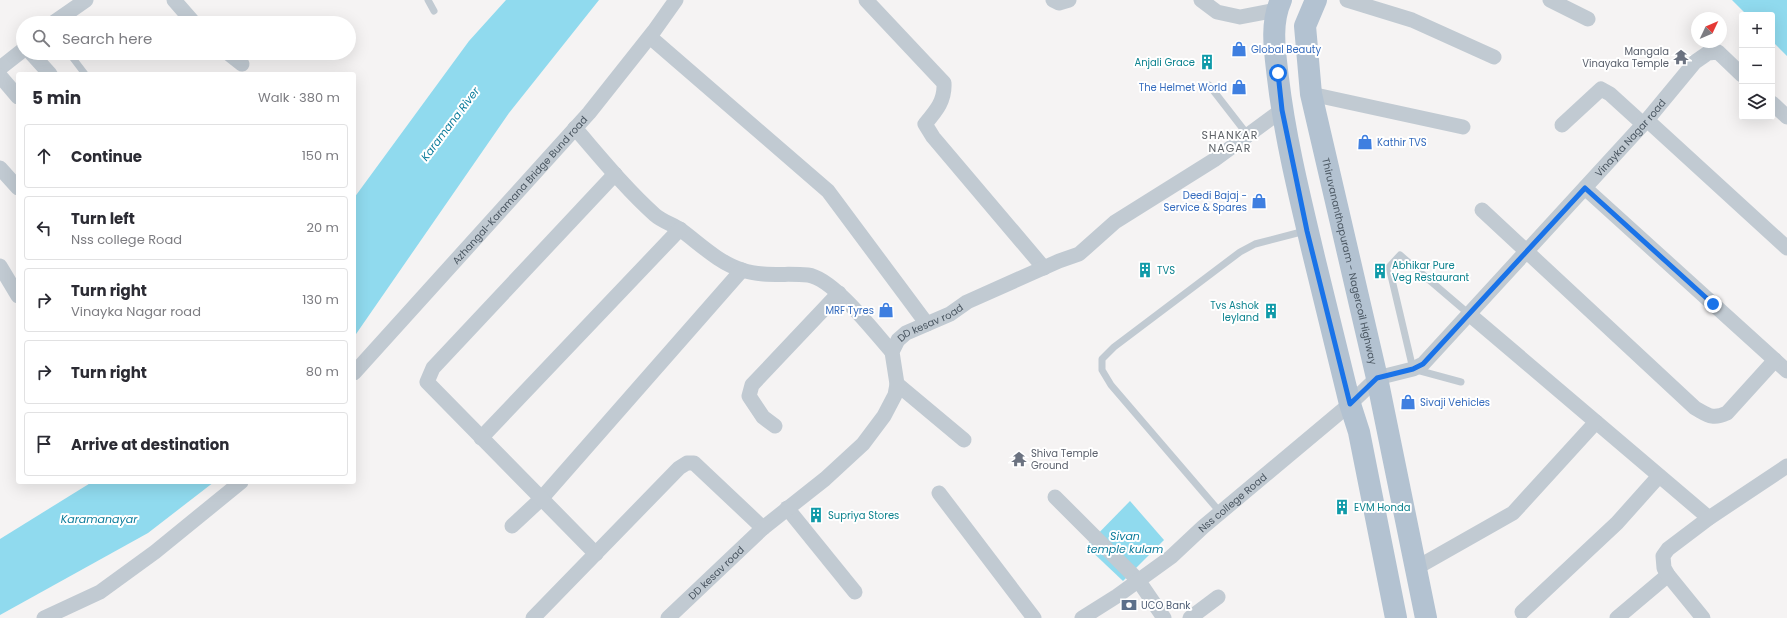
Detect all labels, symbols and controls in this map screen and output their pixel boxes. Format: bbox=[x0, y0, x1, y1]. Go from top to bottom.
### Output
north arrow bbox=[1691, 12, 1727, 48]
map controls bbox=[1739, 12, 1775, 120]
button: + bbox=[1739, 12, 1775, 48]
search box bbox=[16, 16, 356, 60]
icon: search bbox=[30, 27, 52, 49]
text: Search here bbox=[62, 28, 152, 49]
shop icon: Global Beauty bbox=[1230, 40, 1248, 58]
place label: Global Beauty bbox=[1251, 42, 1321, 57]
place label: Mangala Vinayaka Temple bbox=[1582, 44, 1669, 71]
temple icon: Mangala Vinayaka Temple bbox=[1672, 48, 1690, 66]
button: − bbox=[1739, 48, 1775, 84]
building icon: Anjali Grace bbox=[1198, 53, 1216, 71]
place label: Anjali Grace bbox=[1134, 55, 1195, 70]
route start bbox=[1269, 64, 1287, 82]
shop icon: The Helmet World bbox=[1230, 78, 1248, 96]
place label: The Helmet World bbox=[1139, 80, 1227, 95]
water label: Karamana River bbox=[417, 83, 484, 164]
button: layers bbox=[1739, 84, 1775, 120]
text: 5 min bbox=[32, 86, 81, 110]
text: Walk · 380 m bbox=[258, 88, 340, 107]
street label: Vinayka Nagar road bbox=[1591, 96, 1669, 180]
street label: Azhangal-Karamana Bridge Bund road bbox=[449, 112, 591, 267]
district label: SHANKAR NAGAR bbox=[1202, 127, 1258, 156]
shop icon: Kathir TVS bbox=[1356, 133, 1374, 151]
place label: Kathir TVS bbox=[1377, 135, 1427, 150]
icon: ahead bbox=[33, 145, 55, 167]
text: Continue bbox=[71, 146, 142, 167]
text: 150 m bbox=[302, 146, 339, 165]
street label: Thiruvananthapuram - Nagercoil Highway bbox=[1319, 156, 1381, 366]
place label: Deedi Bajaj - Service & Spares bbox=[1164, 188, 1247, 215]
shop icon: Deedi Bajaj - Service & Spares bbox=[1250, 192, 1268, 210]
text: Turn left bbox=[71, 208, 135, 229]
icon: left bbox=[33, 217, 55, 239]
text: 20 m bbox=[306, 218, 339, 237]
text: Nss college Road bbox=[71, 230, 182, 249]
place label: Abhikar Pure Veg Restaurant bbox=[1392, 258, 1470, 285]
building icon: TVS bbox=[1136, 261, 1154, 279]
building icon: Abhikar Pure Veg Restaurant bbox=[1371, 262, 1389, 280]
place label: TVS bbox=[1157, 263, 1175, 278]
text: Turn right bbox=[71, 280, 147, 301]
icon: right bbox=[33, 289, 55, 311]
text: 130 m bbox=[302, 290, 339, 309]
route end bbox=[1704, 295, 1722, 313]
place label: Tvs Ashok leyland bbox=[1210, 298, 1260, 325]
street label: DD kesav road bbox=[894, 300, 966, 345]
shop icon: MRF Tyres bbox=[877, 301, 895, 319]
text: Vinayka Nagar road bbox=[71, 302, 201, 321]
building icon: Tvs Ashok leyland bbox=[1262, 302, 1280, 320]
place label: MRF Tyres bbox=[825, 303, 874, 318]
icon: right bbox=[33, 361, 55, 383]
text: Turn right bbox=[71, 362, 147, 383]
text: 80 m bbox=[306, 362, 339, 381]
shop icon: Sivaji Vehicles bbox=[1399, 393, 1417, 411]
place label: Sivaji Vehicles bbox=[1420, 395, 1490, 410]
icon: arrive bbox=[33, 433, 55, 455]
text: Arrive at destination bbox=[71, 434, 229, 455]
place label: Shiva Temple Ground bbox=[1031, 446, 1098, 473]
temple icon: Shiva Temple Ground bbox=[1010, 450, 1028, 468]
street label: Nss college Road bbox=[1195, 469, 1270, 536]
building icon: EVM Honda bbox=[1333, 498, 1351, 516]
place label: EVM Honda bbox=[1354, 500, 1410, 515]
building icon: Supriya Stores bbox=[807, 506, 825, 524]
place label: Supriya Stores bbox=[828, 508, 899, 523]
water label: Karamanayar bbox=[61, 511, 138, 527]
water label: Sivan temple kulam bbox=[1087, 528, 1163, 557]
street label: DD kesav road bbox=[685, 542, 747, 603]
bank icon: UCO Bank bbox=[1120, 596, 1138, 614]
place label: UCO Bank bbox=[1141, 598, 1191, 613]

